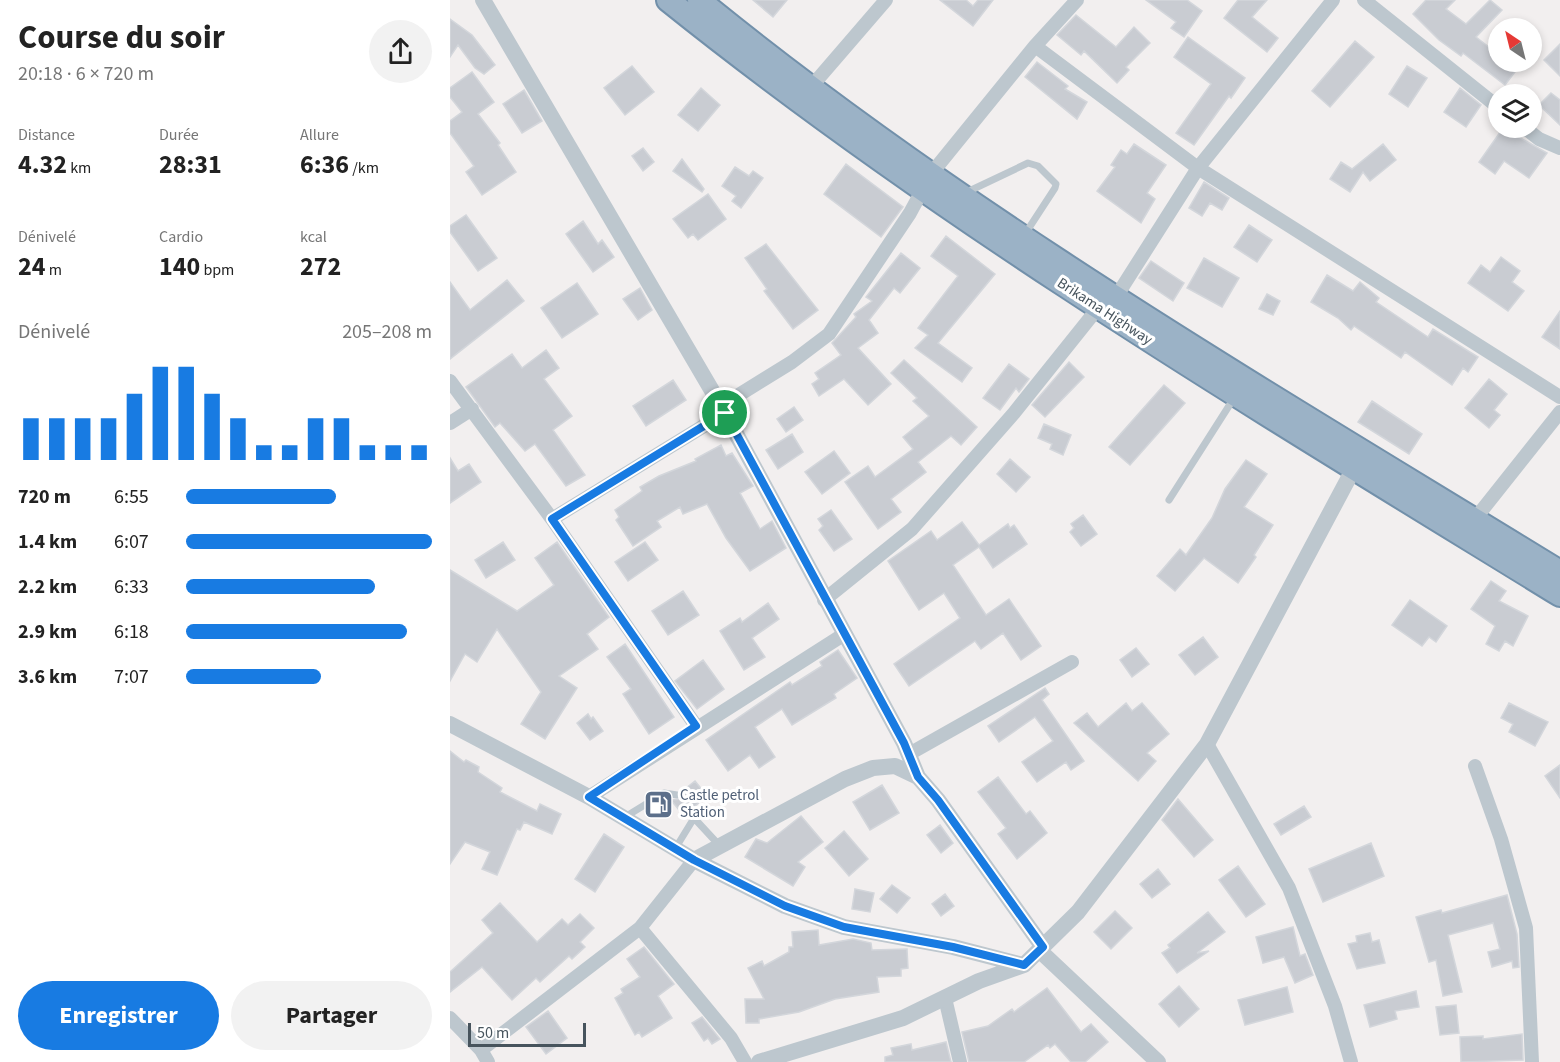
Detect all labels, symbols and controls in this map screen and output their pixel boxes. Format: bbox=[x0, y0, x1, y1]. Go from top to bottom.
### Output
text: Course du soir bbox=[18, 14, 225, 61]
north arrow bbox=[1488, 18, 1542, 72]
map controls bbox=[1488, 18, 1542, 138]
button: share bbox=[369, 20, 432, 83]
text: 20:18 · 6 × 720 m bbox=[18, 60, 154, 88]
button: layers bbox=[1488, 84, 1542, 138]
text: Distance bbox=[18, 124, 75, 146]
text: Durée bbox=[159, 124, 199, 146]
text: Allure bbox=[300, 124, 339, 146]
text: 4.32 bbox=[18, 146, 67, 183]
text: 28:31 bbox=[159, 146, 222, 183]
text: 6:36 bbox=[300, 146, 349, 183]
text: km bbox=[67, 157, 91, 179]
text: /km bbox=[349, 157, 379, 179]
text: Dénivelé bbox=[18, 226, 76, 248]
text: Cardio bbox=[159, 226, 203, 248]
text: kcal bbox=[300, 226, 327, 248]
text: 24 bbox=[18, 248, 45, 285]
text: 140 bbox=[159, 248, 200, 285]
text: 272 bbox=[300, 248, 341, 285]
text: m bbox=[45, 259, 62, 281]
text: bpm bbox=[200, 259, 234, 281]
street label: Brikama Highway bbox=[1053, 273, 1157, 350]
text: Dénivelé bbox=[18, 318, 90, 346]
text: 205–208 m bbox=[342, 318, 432, 346]
pin bbox=[699, 387, 750, 438]
icon: arrive bbox=[708, 396, 741, 429]
text: 720 m bbox=[18, 483, 71, 511]
text: 6:55 bbox=[114, 483, 149, 511]
text: 1.4 km bbox=[18, 528, 77, 556]
text: 6:07 bbox=[114, 528, 149, 556]
text: 2.2 km bbox=[18, 573, 77, 601]
text: 6:33 bbox=[114, 573, 149, 601]
text: 2.9 km bbox=[18, 618, 77, 646]
text: 6:18 bbox=[114, 618, 149, 646]
text: 3.6 km bbox=[18, 663, 77, 691]
text: 7:07 bbox=[114, 663, 149, 691]
place label: Castle petrol Station bbox=[680, 785, 759, 823]
fuel station icon: Castle petrol Station bbox=[643, 788, 675, 820]
button: Enregistrer bbox=[18, 981, 219, 1050]
button: Partager bbox=[231, 981, 432, 1050]
scale bar bbox=[468, 1020, 586, 1048]
text: 50 m bbox=[477, 1022, 509, 1044]

